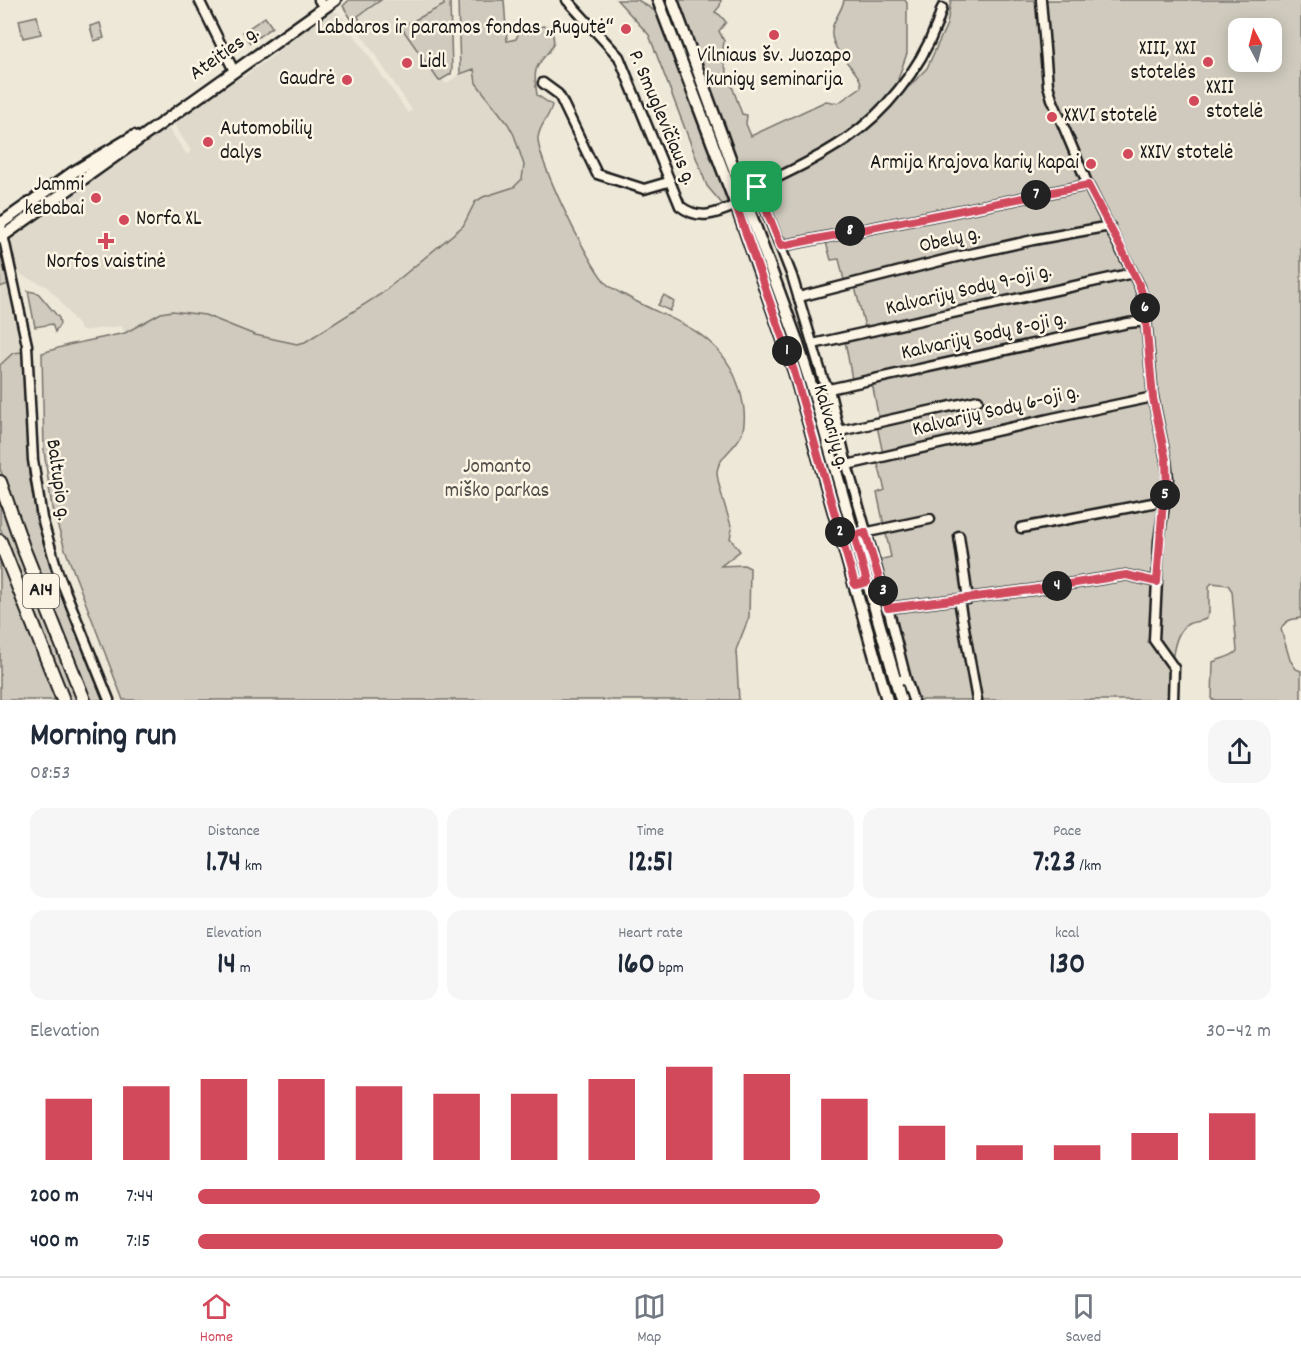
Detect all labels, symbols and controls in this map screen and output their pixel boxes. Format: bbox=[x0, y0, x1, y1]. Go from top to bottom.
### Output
place label: Labdaros ir paramos fondas „Rugutė“ bbox=[317, 14, 614, 44]
north arrow bbox=[1228, 18, 1282, 72]
map controls bbox=[1228, 18, 1282, 72]
street label: Ateities g. bbox=[184, 19, 266, 89]
marker: Labdaros ir paramos fondas „Rugutė“ bbox=[619, 22, 633, 36]
marker: Vilniaus šv. Juozapo kunigų seminarija bbox=[767, 28, 781, 42]
place label: XIII, XXI stotelės bbox=[1130, 35, 1196, 89]
place label: Vilniaus šv. Juozapo kunigų seminarija bbox=[697, 42, 851, 96]
street label: P. Smuglevičiaus g. bbox=[619, 46, 703, 190]
place label: Lidl bbox=[419, 48, 446, 78]
marker: XIII, XXI stotelės bbox=[1201, 55, 1215, 69]
marker: Lidl bbox=[400, 56, 414, 70]
place label: Gaudrė bbox=[279, 65, 335, 95]
marker: Gaudrė bbox=[340, 73, 354, 87]
place label: XXII stotelė bbox=[1206, 74, 1263, 128]
marker: XXII stotelė bbox=[1187, 94, 1201, 108]
place label: XXVI stotelė bbox=[1064, 102, 1157, 132]
marker: XXVI stotelė bbox=[1045, 110, 1059, 124]
place label: Automobilių dalys bbox=[220, 115, 312, 169]
marker: Automobilių dalys bbox=[201, 135, 215, 149]
place label: XXIV stotelė bbox=[1140, 139, 1233, 169]
marker: XXIV stotelė bbox=[1121, 147, 1135, 161]
place label: Armija Krajova karių kapai bbox=[870, 149, 1079, 179]
marker: Armija Krajova karių kapai bbox=[1084, 157, 1098, 171]
pin bbox=[731, 161, 782, 212]
icon: arrive bbox=[740, 170, 773, 203]
place label: Jammi kebabai bbox=[24, 171, 84, 225]
pin: 7 bbox=[1021, 180, 1051, 210]
text: 7 bbox=[1033, 183, 1039, 206]
marker: Jammi kebabai bbox=[89, 191, 103, 205]
place label: Norfa XL bbox=[136, 205, 202, 235]
marker: Norfa XL bbox=[117, 213, 131, 227]
pin: 8 bbox=[835, 216, 865, 246]
text: 8 bbox=[847, 219, 853, 242]
street label: Obelų g. bbox=[916, 219, 984, 263]
marker: Norfos vaistinė bbox=[99, 234, 113, 248]
place label: Norfos vaistinė bbox=[46, 248, 166, 278]
street label: Kalvarijų Sodų 9-oji g. bbox=[883, 257, 1055, 325]
pin: 6 bbox=[1130, 293, 1160, 323]
text: 6 bbox=[1141, 296, 1149, 319]
street label: Kalvarijų Sodų 8-oji g. bbox=[899, 305, 1069, 369]
pin: 1 bbox=[772, 336, 802, 366]
text: 1 bbox=[785, 339, 789, 362]
street label: Kalvarijų Sodų 6-oji g. bbox=[910, 378, 1082, 446]
street label: Kalvarijų g. bbox=[804, 381, 856, 473]
street label: Baltupio g. bbox=[36, 437, 78, 523]
park label: Jomanto miško parkas bbox=[445, 453, 549, 507]
pin: 5 bbox=[1150, 480, 1180, 510]
text: 5 bbox=[1161, 483, 1169, 506]
pin: 2 bbox=[825, 517, 855, 547]
text: 2 bbox=[837, 520, 844, 543]
pin: 4 bbox=[1042, 571, 1072, 601]
road number: A14 bbox=[23, 574, 59, 608]
text: 4 bbox=[1054, 574, 1060, 597]
pin: 3 bbox=[868, 576, 898, 606]
text: 3 bbox=[879, 579, 887, 602]
text: Morning run bbox=[30, 714, 177, 761]
button: share bbox=[1208, 720, 1271, 783]
text: 08:53 bbox=[30, 760, 70, 788]
text: Distance bbox=[208, 820, 260, 843]
text: Time bbox=[637, 820, 664, 843]
text: Pace bbox=[1053, 820, 1081, 843]
text: 1.74 bbox=[205, 843, 241, 886]
text: 12:51 bbox=[628, 843, 673, 886]
text: 7:23 bbox=[1033, 843, 1076, 886]
text: km bbox=[241, 855, 262, 878]
text: /km bbox=[1076, 855, 1102, 878]
text: Elevation bbox=[206, 922, 262, 945]
text: Heart rate bbox=[618, 922, 683, 945]
text: kcal bbox=[1055, 922, 1079, 945]
text: 14 bbox=[217, 945, 236, 988]
text: 160 bbox=[617, 945, 655, 988]
text: 130 bbox=[1049, 945, 1085, 988]
text: m bbox=[236, 957, 251, 980]
text: bpm bbox=[655, 957, 684, 980]
text: Elevation bbox=[30, 1018, 100, 1046]
text: 30–42 m bbox=[1206, 1018, 1271, 1046]
text: 200 m bbox=[30, 1183, 79, 1211]
text: 7:44 bbox=[126, 1183, 154, 1211]
text: 400 m bbox=[30, 1228, 78, 1256]
text: 7:15 bbox=[126, 1228, 151, 1256]
tab: Home bbox=[200, 1290, 233, 1349]
tab: Map bbox=[633, 1290, 666, 1349]
tab: Saved bbox=[1065, 1290, 1101, 1349]

